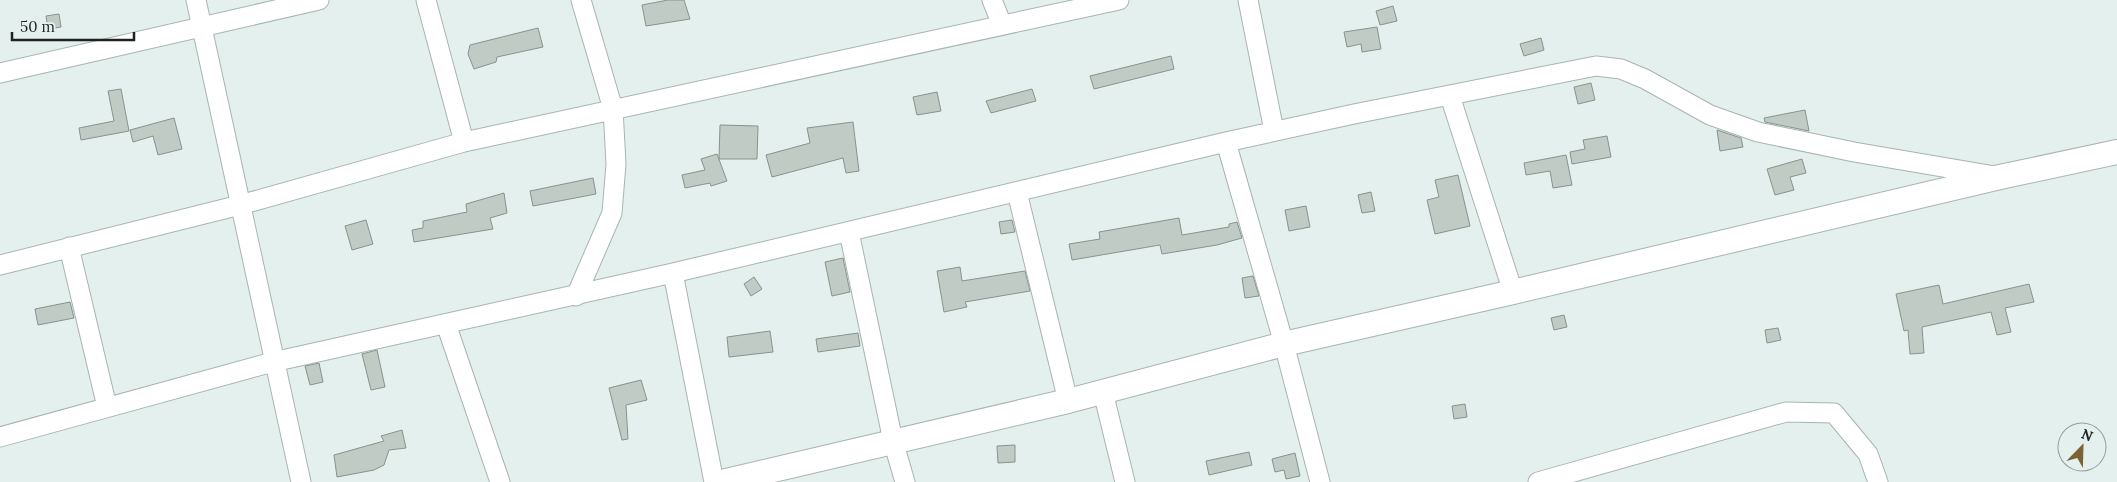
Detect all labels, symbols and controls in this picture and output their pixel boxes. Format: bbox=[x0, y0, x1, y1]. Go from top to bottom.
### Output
scale bar bbox=[12, 10, 135, 42]
text: 50 m bbox=[20, 17, 55, 36]
north arrow bbox=[2057, 422, 2107, 472]
text: N bbox=[2079, 425, 2096, 446]

